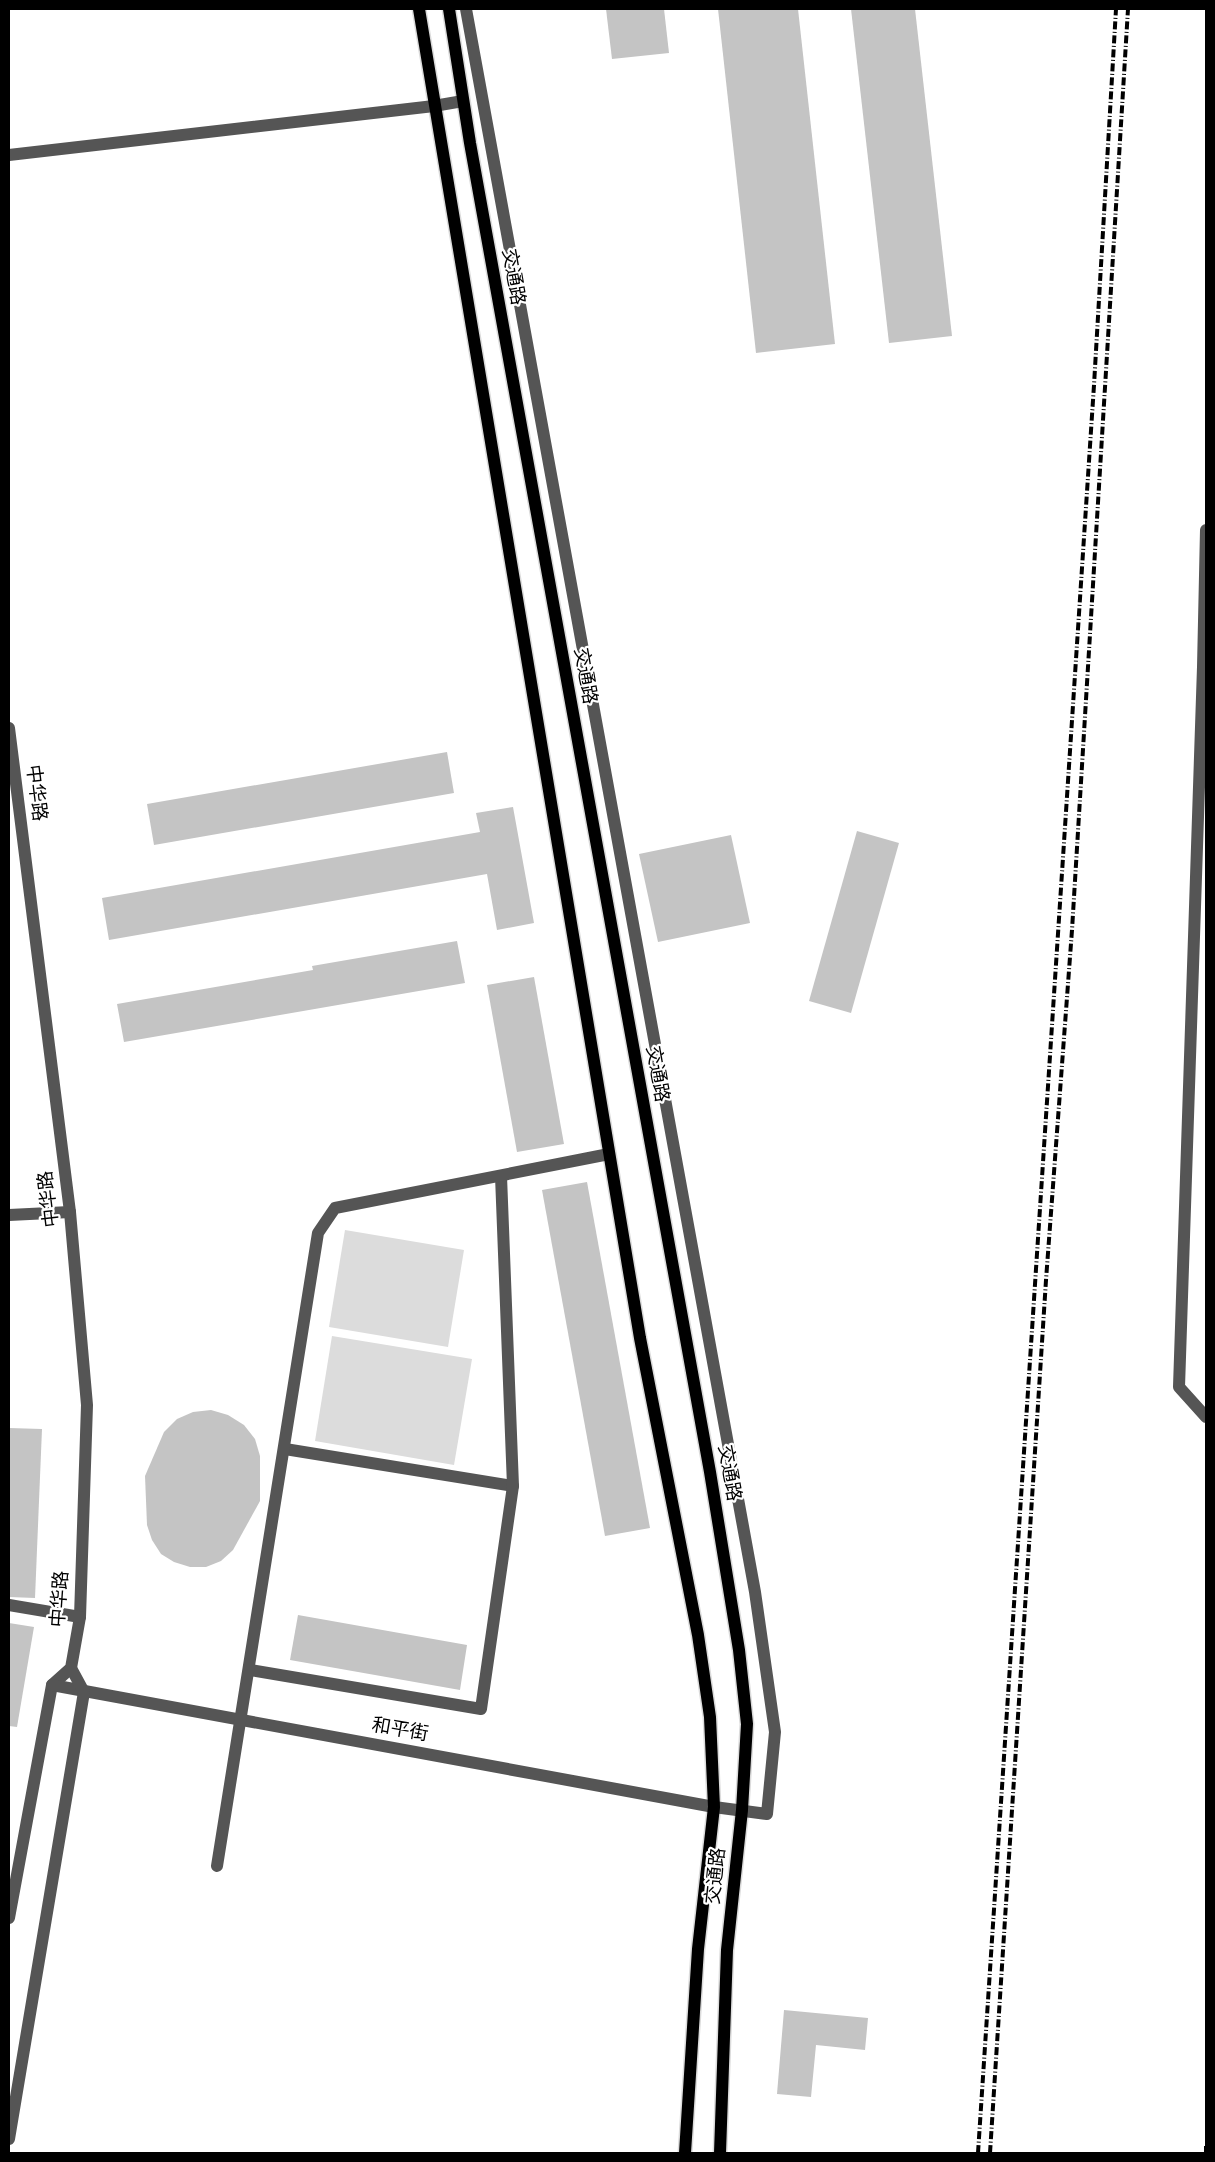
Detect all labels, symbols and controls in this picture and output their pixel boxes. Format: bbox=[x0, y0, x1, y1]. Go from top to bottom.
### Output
street label: 交通路 bbox=[499, 247, 529, 307]
street label: 交通路 bbox=[571, 646, 601, 706]
street label: 中华路 bbox=[23, 763, 50, 822]
street label: 交通路 bbox=[643, 1044, 673, 1104]
street label: 中华路 bbox=[35, 1170, 62, 1229]
street label: 交通路 bbox=[715, 1443, 745, 1503]
street label: 中华路 bbox=[48, 1570, 71, 1628]
street label: 和平街 bbox=[370, 1715, 430, 1744]
street label: 交通路 bbox=[702, 1846, 728, 1905]

